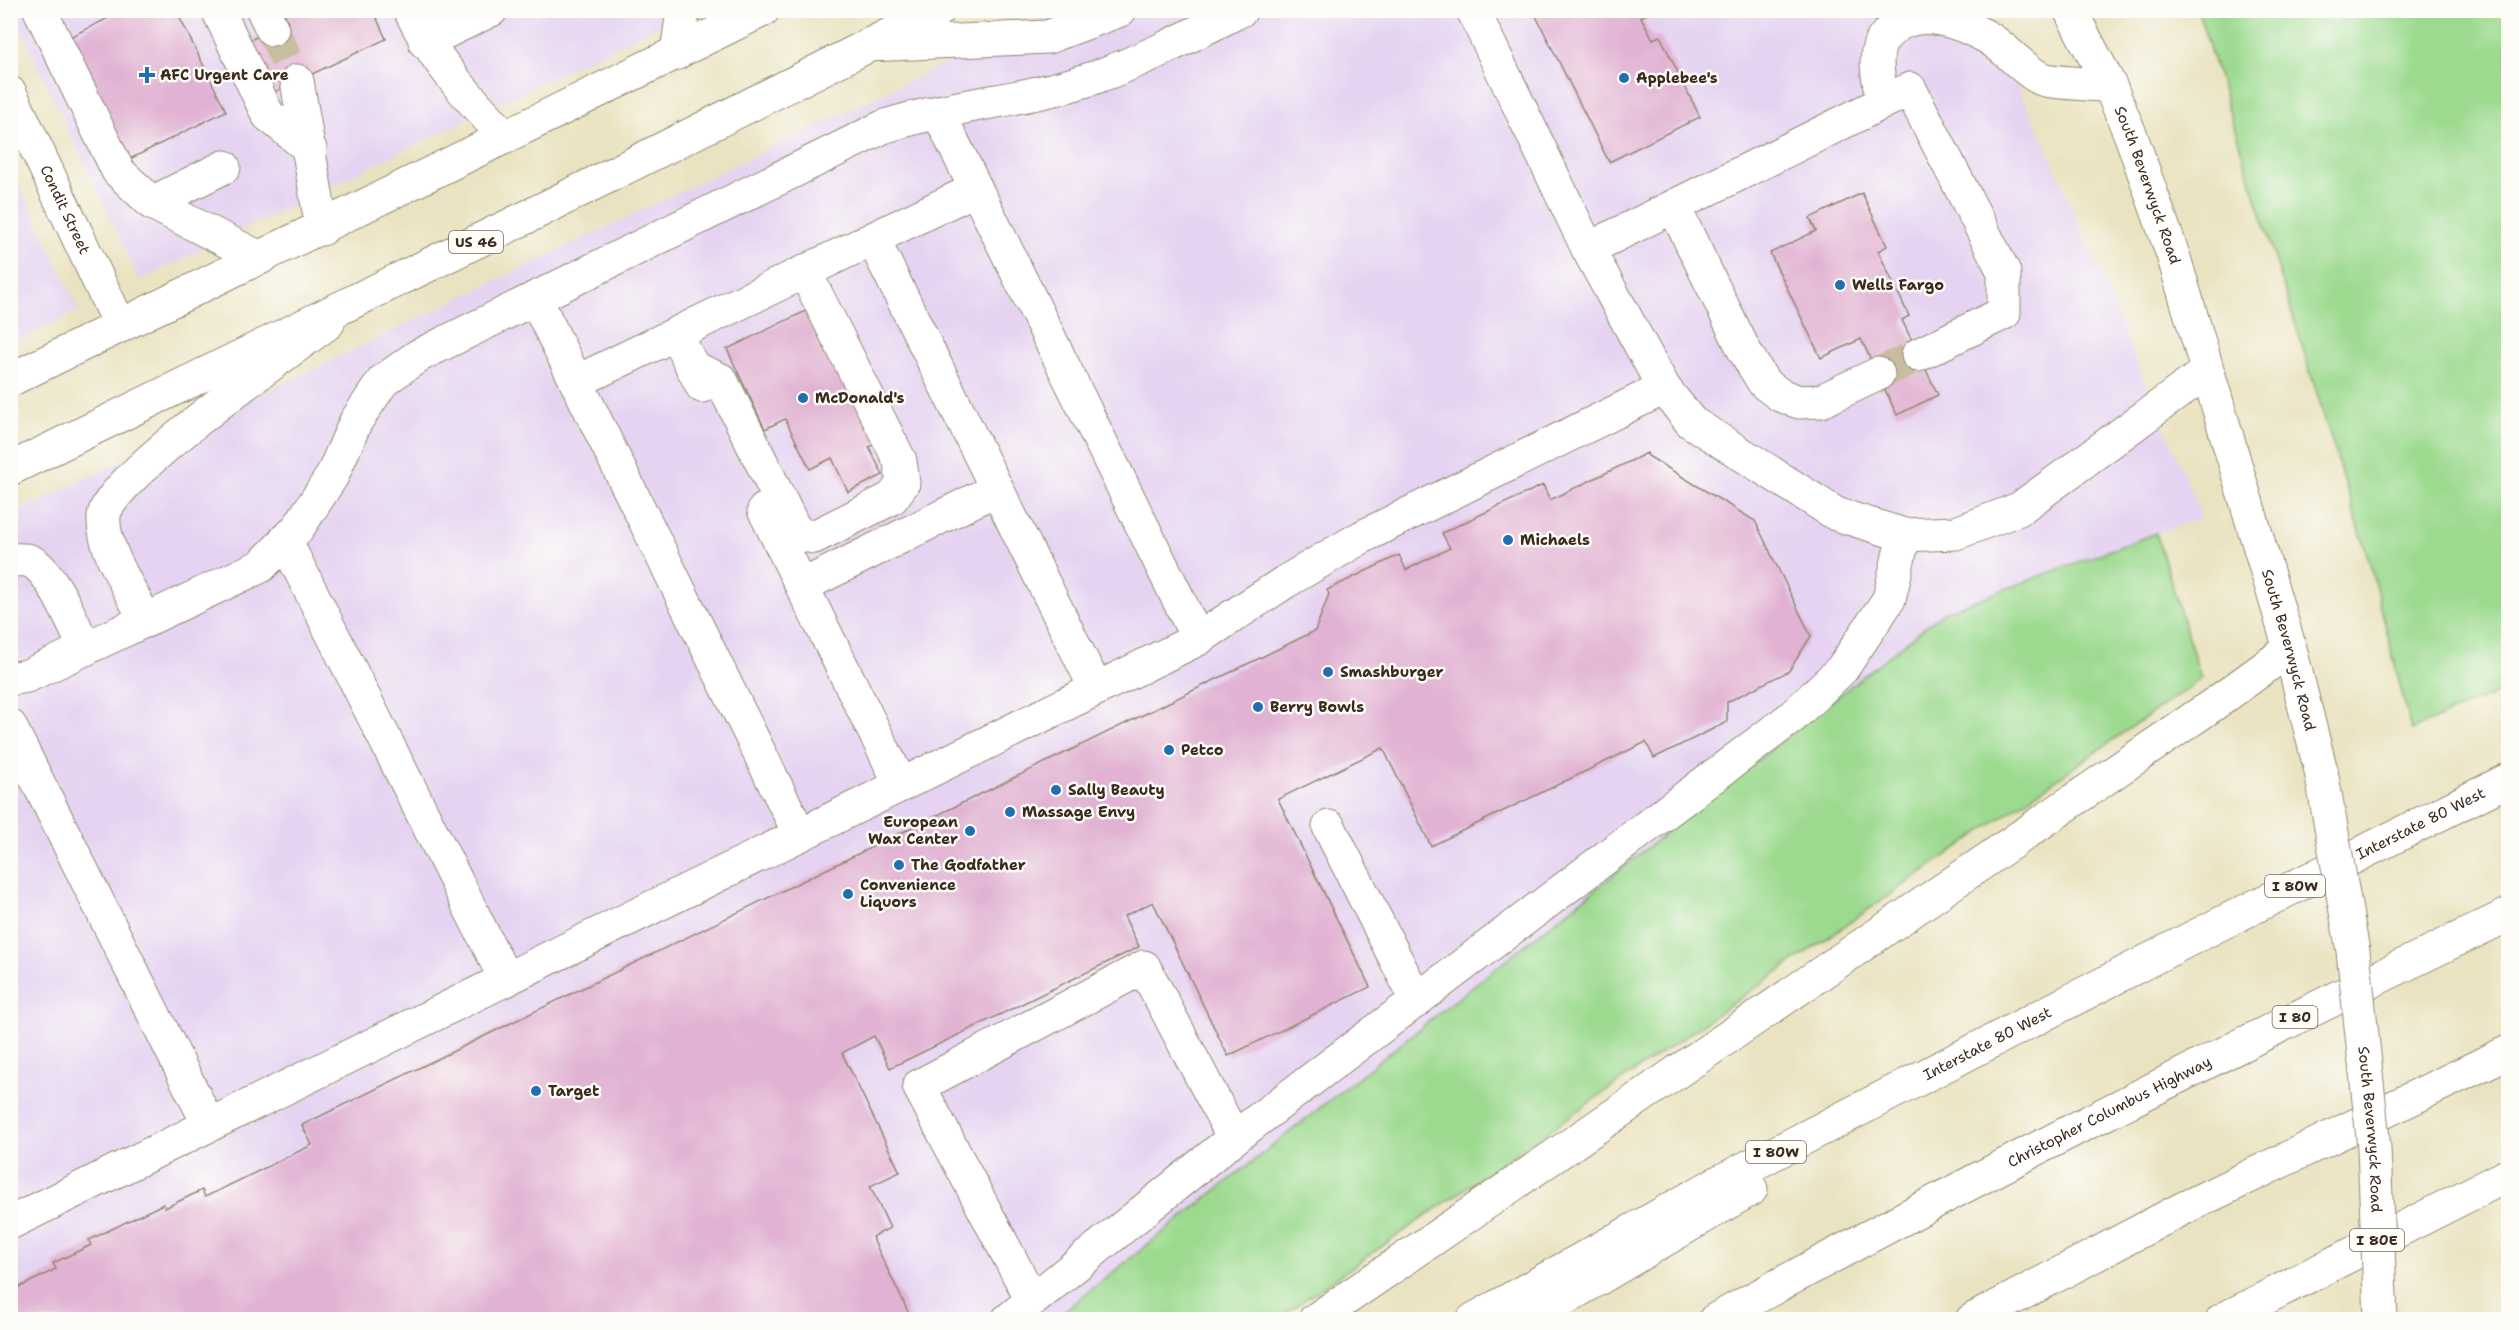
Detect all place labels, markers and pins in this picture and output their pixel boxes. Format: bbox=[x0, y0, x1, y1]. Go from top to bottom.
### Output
place label: AFC Urgent Care bbox=[160, 65, 289, 85]
marker: AFC Urgent Care bbox=[138, 66, 156, 84]
place label: Applebee's bbox=[1636, 68, 1718, 88]
marker: Applebee's bbox=[1617, 71, 1631, 85]
place label: Wells Fargo bbox=[1852, 275, 1944, 295]
marker: Wells Fargo bbox=[1833, 278, 1847, 292]
place label: McDonald's bbox=[815, 388, 905, 408]
marker: McDonald's bbox=[796, 391, 810, 405]
place label: Michaels bbox=[1520, 530, 1590, 550]
marker: Michaels bbox=[1501, 533, 1515, 547]
place label: Smashburger bbox=[1340, 662, 1443, 682]
marker: Smashburger bbox=[1321, 665, 1335, 679]
place label: Berry Bowls bbox=[1270, 697, 1364, 717]
marker: Berry Bowls bbox=[1251, 700, 1265, 714]
place label: Petco bbox=[1181, 740, 1224, 760]
marker: Petco bbox=[1162, 743, 1176, 757]
place label: Sally Beauty bbox=[1068, 780, 1165, 800]
marker: Sally Beauty bbox=[1049, 783, 1063, 797]
place label: Massage Envy bbox=[1022, 802, 1135, 822]
marker: Massage Envy bbox=[1003, 805, 1017, 819]
place label: European Wax Center bbox=[868, 812, 958, 849]
marker: European Wax Center bbox=[963, 824, 977, 838]
place label: The Godfather bbox=[911, 855, 1026, 875]
marker: The Godfather bbox=[892, 858, 906, 872]
place label: Convenience Liquors bbox=[860, 875, 956, 912]
marker: Convenience Liquors bbox=[841, 887, 855, 901]
place label: Target bbox=[548, 1081, 599, 1101]
marker: Target bbox=[529, 1084, 543, 1098]

